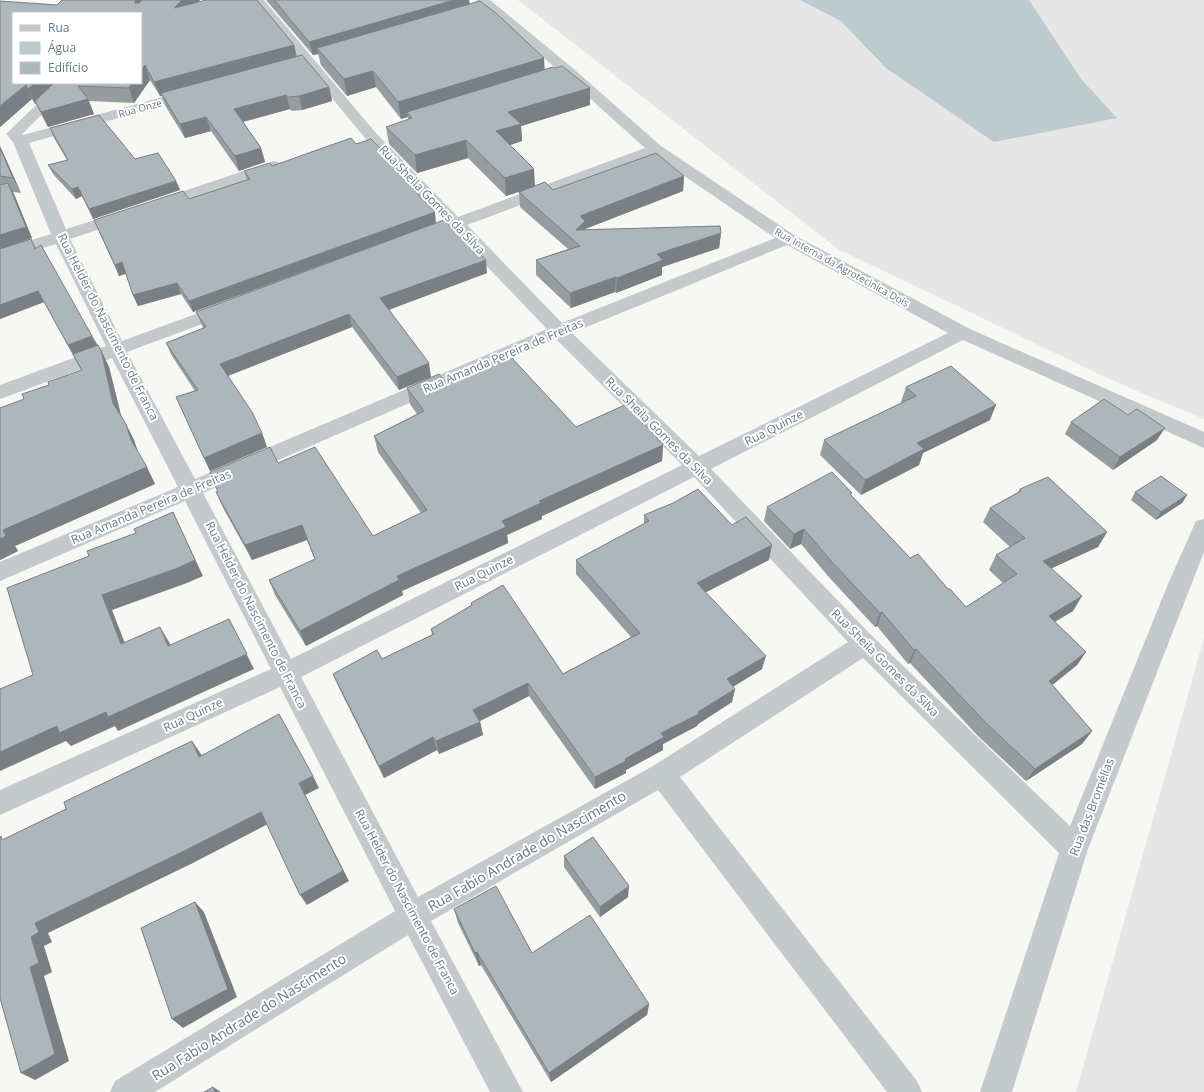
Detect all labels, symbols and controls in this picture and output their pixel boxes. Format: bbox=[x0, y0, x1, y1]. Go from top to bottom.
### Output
legend bbox=[12, 12, 142, 84]
text: Rua bbox=[48, 19, 69, 36]
text: Água bbox=[48, 39, 76, 56]
text: Edifício bbox=[48, 59, 88, 76]
street label: Rua Onze bbox=[117, 95, 164, 121]
street label: Rua Sheila Gomes da Silva bbox=[375, 141, 489, 258]
street label: Rua Interna da Agrotecinica Dois bbox=[772, 224, 912, 310]
street label: Rua Helder do Nascimento de Franca bbox=[54, 230, 163, 423]
street label: Rua Amanda Pereira de Freitas bbox=[420, 314, 586, 397]
street label: Rua Sheila Gomes da Silva bbox=[602, 373, 717, 488]
street label: Rua Quinze bbox=[741, 405, 806, 450]
street label: Rua Amanda Pereira de Freitas bbox=[68, 465, 234, 548]
street label: Rua Helder do Nascimento de Franca bbox=[202, 518, 311, 711]
street label: Rua Quinze bbox=[451, 550, 516, 595]
street label: Rua Sheila Gomes da Silva bbox=[828, 605, 943, 720]
street label: Rua Quinze bbox=[160, 693, 226, 736]
street label: Rua das Bromélias bbox=[1065, 755, 1118, 858]
street label: Rua Fabio Andrade do Nascimento bbox=[424, 786, 629, 915]
street label: Rua Helder do Nascimento de Franca bbox=[351, 806, 464, 997]
street label: Rua Fabio Andrade do Nascimento bbox=[148, 949, 350, 1085]

